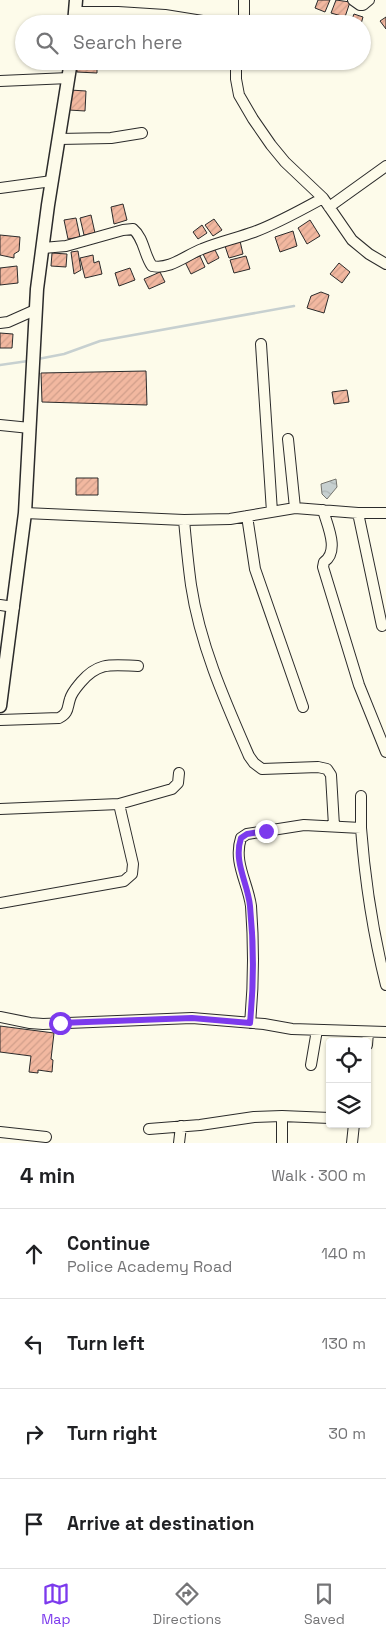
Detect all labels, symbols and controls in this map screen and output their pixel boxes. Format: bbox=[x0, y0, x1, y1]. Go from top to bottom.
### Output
search box bbox=[15, 15, 371, 70]
icon: search bbox=[33, 29, 61, 57]
text: Search here bbox=[73, 30, 183, 55]
route end bbox=[255, 820, 278, 843]
route start bbox=[49, 1012, 72, 1035]
map controls bbox=[326, 1038, 371, 1128]
button: locate bbox=[326, 1038, 371, 1083]
button: layers bbox=[326, 1083, 371, 1128]
text: 4 min bbox=[20, 1162, 75, 1189]
text: Walk · 300 m bbox=[271, 1165, 366, 1186]
text: Continue bbox=[67, 1231, 150, 1256]
icon: ahead bbox=[20, 1240, 48, 1268]
text: 140 m bbox=[321, 1243, 366, 1264]
text: Police Academy Road bbox=[67, 1256, 232, 1277]
icon: left bbox=[20, 1330, 48, 1358]
text: Turn left bbox=[67, 1331, 145, 1356]
text: 130 m bbox=[322, 1333, 366, 1354]
icon: right bbox=[20, 1420, 48, 1448]
text: Turn right bbox=[67, 1421, 157, 1446]
text: 30 m bbox=[328, 1423, 366, 1444]
icon: arrive bbox=[20, 1510, 48, 1538]
text: Arrive at destination bbox=[67, 1511, 255, 1536]
tab: Map bbox=[41, 1580, 70, 1628]
tab: Directions bbox=[153, 1580, 221, 1628]
tab: Saved bbox=[304, 1580, 345, 1628]

